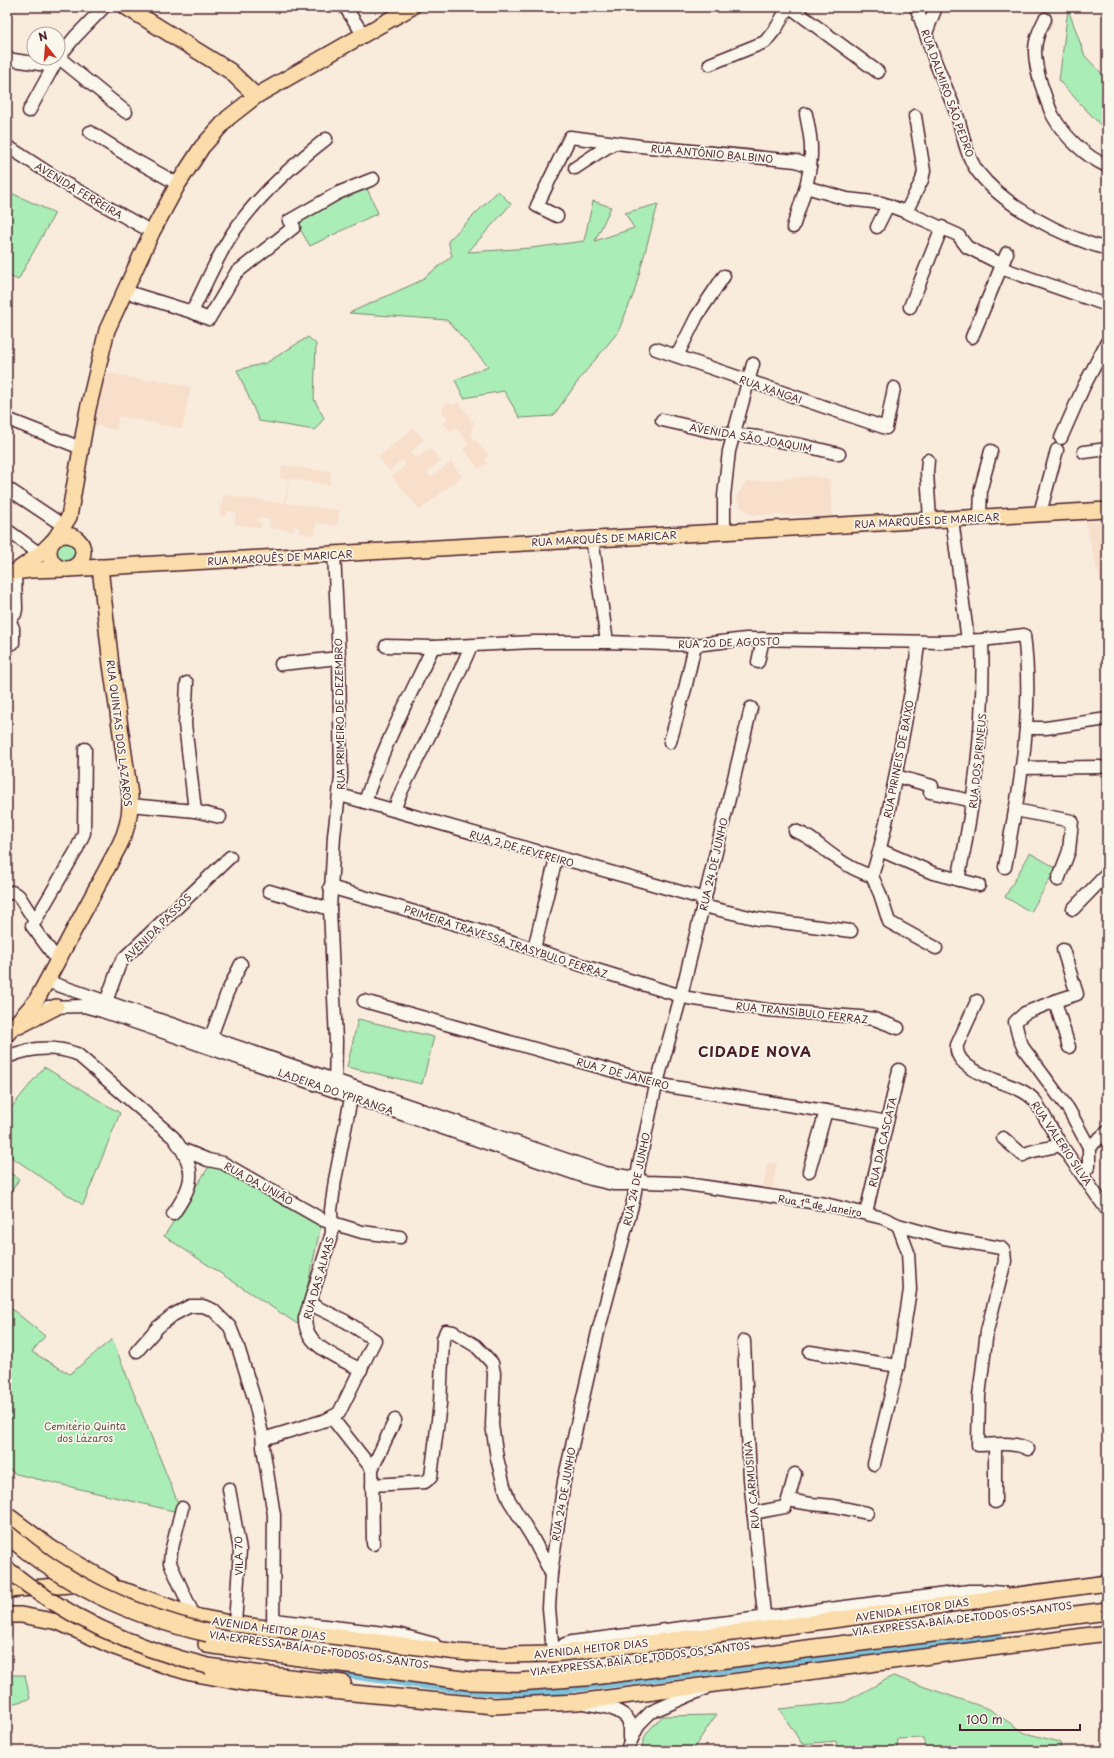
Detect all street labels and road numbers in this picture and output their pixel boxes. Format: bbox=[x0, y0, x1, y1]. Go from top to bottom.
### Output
street label: RUA DALMIRO SÃO PEDRO bbox=[918, 27, 978, 159]
street label: RUA ANTÔNIO BALBINO bbox=[650, 140, 774, 166]
street label: AVENIDA FERREIRA bbox=[32, 158, 126, 222]
street label: RUA XANGAI bbox=[738, 371, 804, 407]
street label: AVENIDA SÃO JOAQUIM bbox=[689, 419, 813, 455]
street label: RUA MARQUÊS DE MARICAR bbox=[854, 509, 1000, 531]
street label: RUA MARQUÊS DE MARICAR bbox=[531, 527, 677, 549]
street label: RUA MARQUÊS DE MARICAR bbox=[207, 546, 353, 568]
street label: RUA 20 DE AGOSTO bbox=[678, 633, 780, 651]
street label: RUA PRIMEIRO DE DEZEMBRO bbox=[330, 638, 348, 790]
street label: RUA QUINTAS DOS LAZAROS bbox=[104, 659, 136, 807]
street label: RUA PIRINEIS DE BAIXO bbox=[879, 699, 917, 819]
street label: RUA DOS PIRINEUS bbox=[965, 713, 989, 809]
street label: RUA 24 DE JUNHO bbox=[695, 816, 731, 912]
street label: RUA 2 DE FEVEREIRO bbox=[468, 826, 576, 870]
street label: AVENIDA PASSOS bbox=[120, 890, 194, 964]
street label: PRIMEIRA TRAVESSA TRASYBULO FERRAZ bbox=[402, 901, 610, 981]
street label: RUA TRANSIBULO FERRAZ bbox=[735, 998, 869, 1026]
street label: RUA 7 DE JANEIRO bbox=[575, 1053, 671, 1093]
street label: LADEIRA DO YPIRANGA bbox=[276, 1064, 396, 1118]
street label: RUA DA CASCATA bbox=[864, 1095, 900, 1189]
street label: RUA VALERIO SILVA bbox=[1028, 1098, 1096, 1189]
street label: RUA 24 DE JUNHO bbox=[619, 1131, 653, 1227]
street label: RUA DA UNIÃO bbox=[222, 1158, 296, 1208]
street label: Rua 1ª de Janeiro bbox=[777, 1190, 863, 1220]
street label: RUA DAS ALMAS bbox=[299, 1235, 337, 1321]
street label: RUA CARMUSINA bbox=[740, 1440, 762, 1530]
street label: RUA 24 DE JUNHO bbox=[547, 1446, 579, 1542]
street label: VILA 70 bbox=[230, 1536, 246, 1576]
street label: AVENIDA HEITOR DIAS bbox=[854, 1594, 970, 1624]
street label: VIA EXPRESSA BAÍA DE TODOS OS SANTOS bbox=[851, 1597, 1073, 1639]
street label: AVENIDA HEITOR DIAS bbox=[211, 1613, 327, 1643]
street label: VIA EXPRESSA BAÍA DE TODOS OS SANTOS bbox=[208, 1626, 430, 1672]
street label: AVENIDA HEITOR DIAS bbox=[533, 1635, 649, 1661]
street label: VIA EXPRESSA BAÍA DE TODOS OS SANTOS bbox=[529, 1637, 751, 1679]

